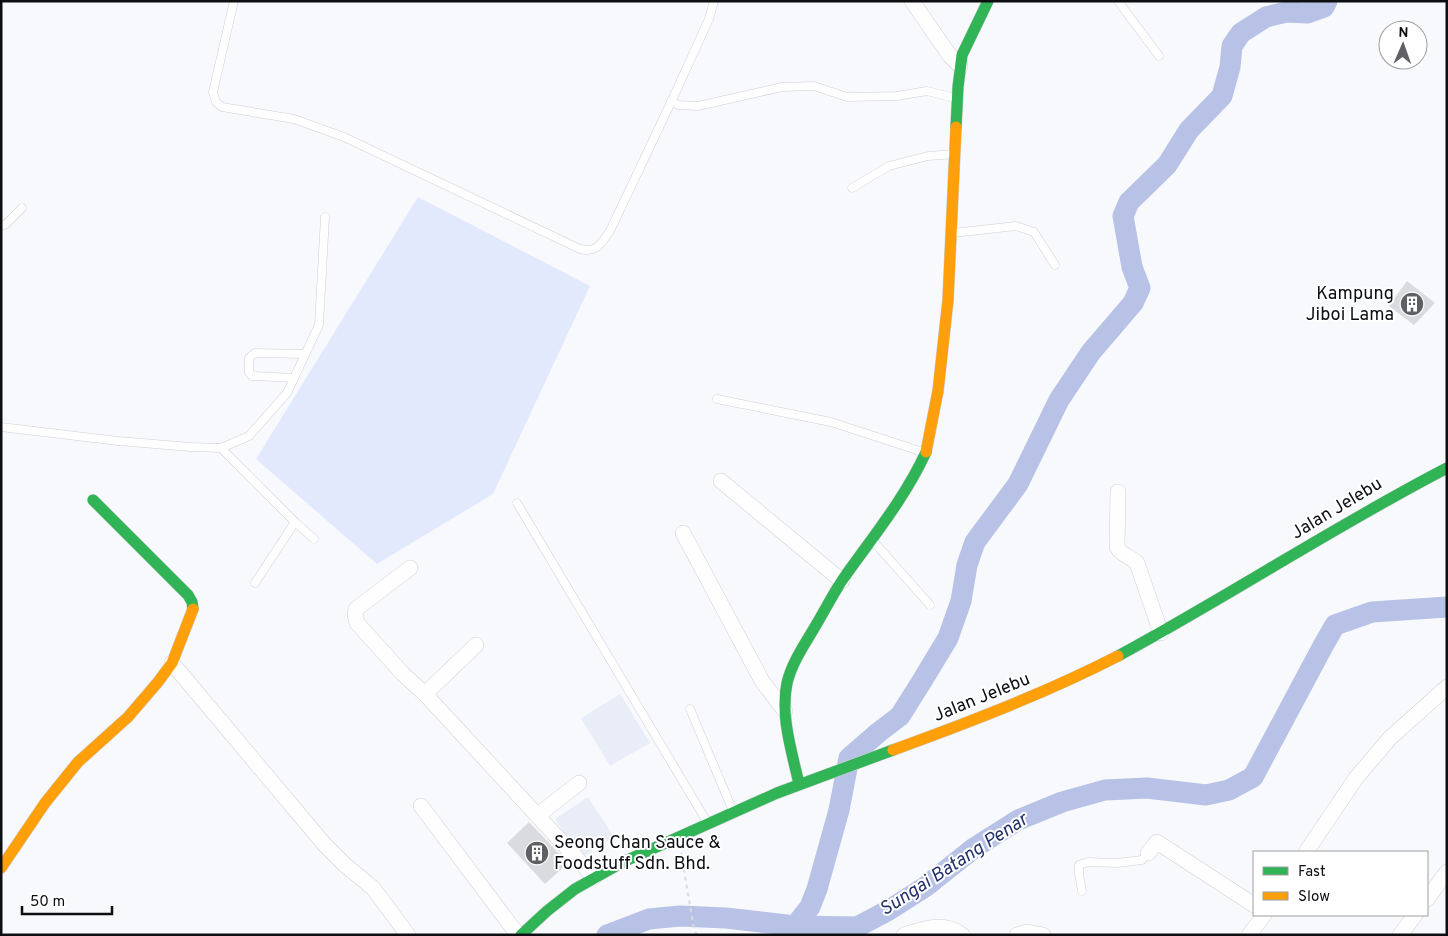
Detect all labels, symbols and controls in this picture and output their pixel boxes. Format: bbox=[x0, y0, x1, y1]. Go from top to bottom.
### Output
north arrow bbox=[1378, 20, 1428, 70]
text: N bbox=[1398, 25, 1409, 42]
place label: Kampung Jiboi Lama bbox=[1306, 283, 1394, 327]
building icon: Kampung Jiboi Lama bbox=[1399, 291, 1425, 317]
street label: Jalan Jelebu bbox=[1287, 473, 1387, 545]
street label: Jalan Jelebu bbox=[930, 668, 1034, 728]
water label: Sungai Batang Penar bbox=[875, 807, 1034, 922]
place label: Seong Chan Sauce & Foodstuff Sdn. Bhd. bbox=[554, 832, 721, 876]
building icon: Seong Chan Sauce & Foodstuff Sdn. Bhd. bbox=[524, 840, 550, 866]
legend bbox=[1253, 851, 1428, 916]
text: Fast bbox=[1298, 863, 1326, 882]
scale bar bbox=[22, 884, 112, 916]
text: Slow bbox=[1298, 888, 1330, 907]
text: 50 m bbox=[30, 893, 65, 912]

